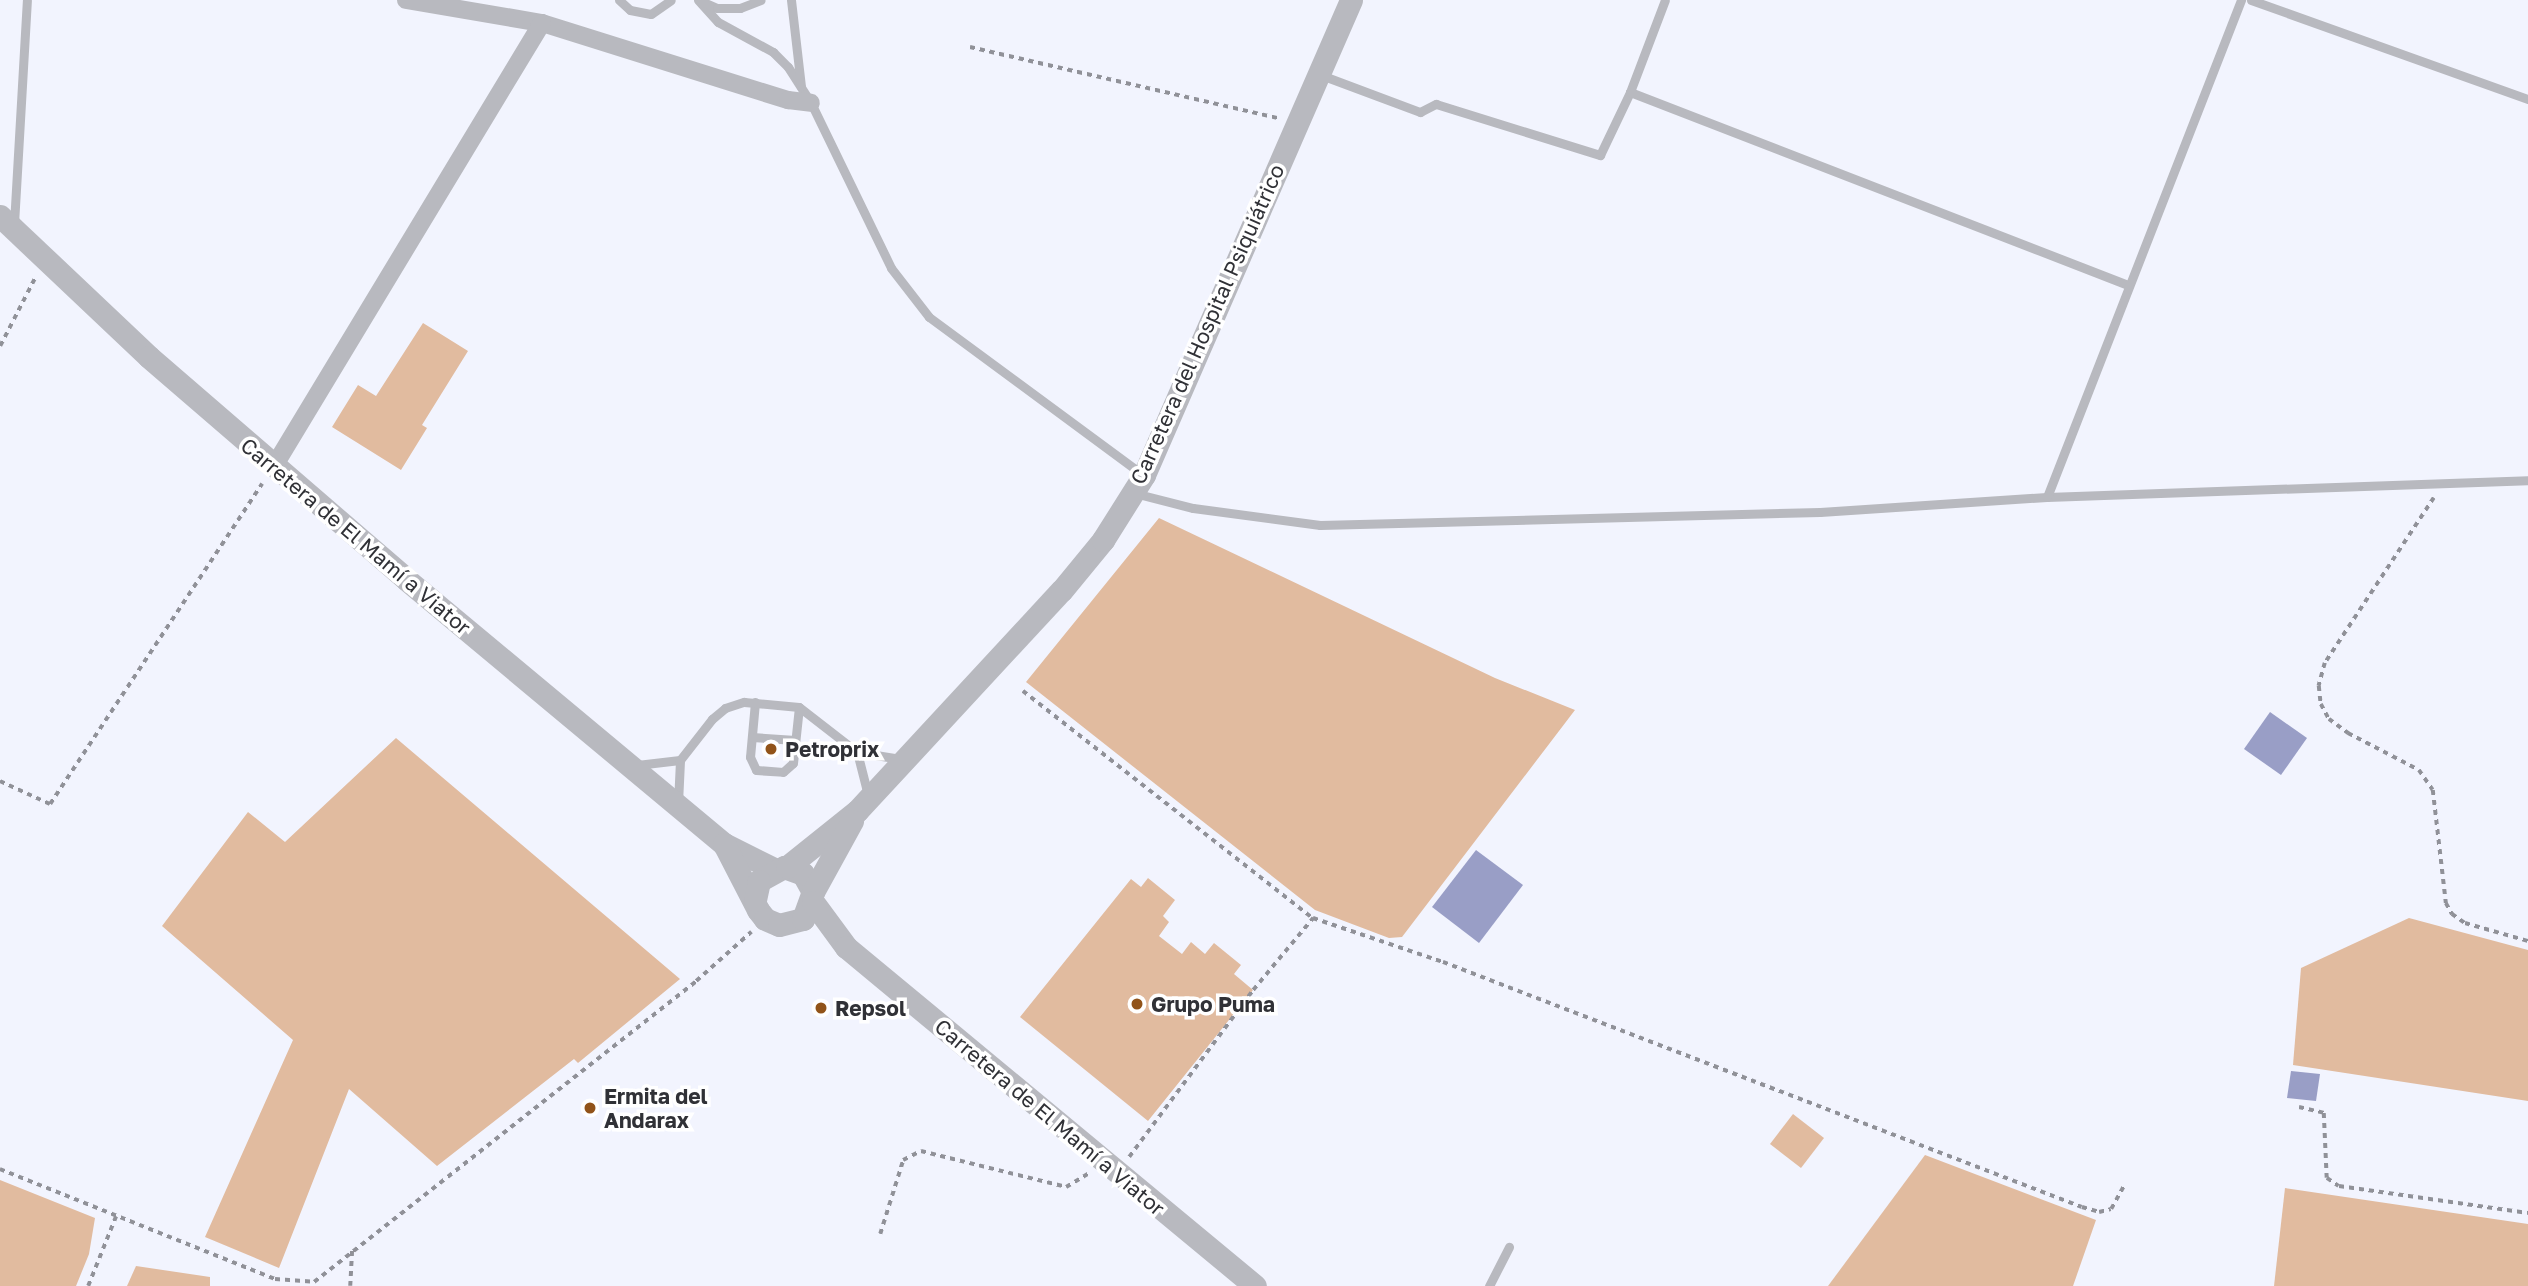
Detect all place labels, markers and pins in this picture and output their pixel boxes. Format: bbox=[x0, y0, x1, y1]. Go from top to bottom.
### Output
place label: Petroprix bbox=[785, 736, 879, 762]
marker: Petroprix bbox=[763, 741, 779, 757]
place label: Grupo Puma bbox=[1151, 991, 1275, 1017]
place label: Repsol bbox=[835, 995, 906, 1021]
marker: Grupo Puma bbox=[1129, 996, 1145, 1012]
marker: Repsol bbox=[813, 1000, 829, 1016]
place label: Ermita del Andarax bbox=[604, 1083, 708, 1133]
marker: Ermita del Andarax bbox=[582, 1100, 598, 1116]

